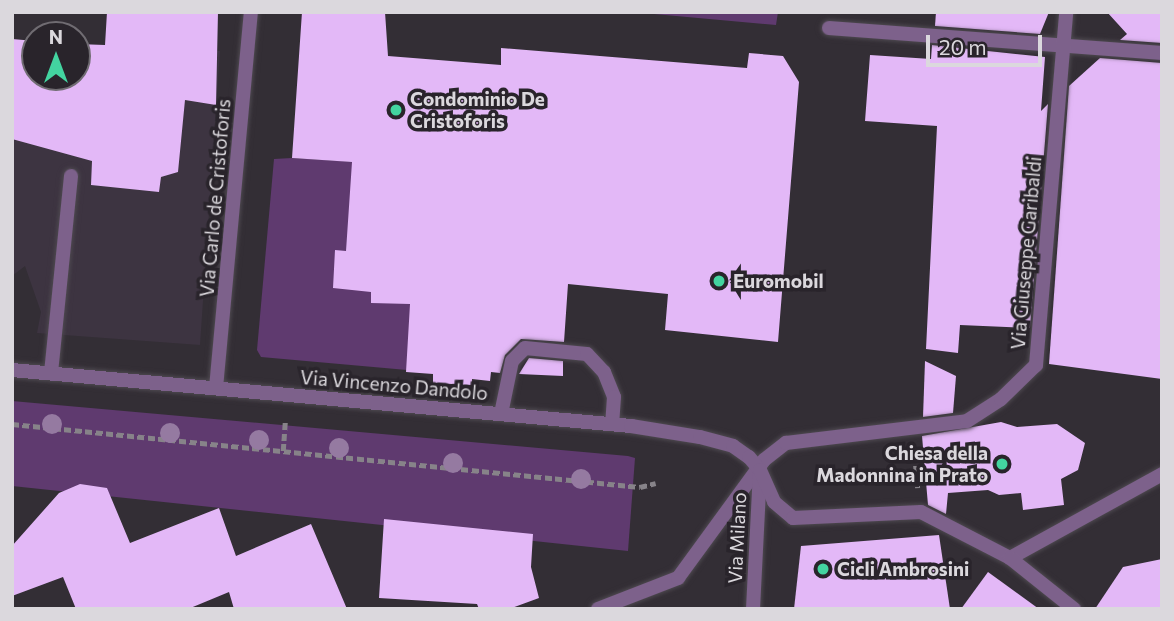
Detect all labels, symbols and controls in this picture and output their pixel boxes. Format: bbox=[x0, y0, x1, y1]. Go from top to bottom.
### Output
north arrow bbox=[21, 21, 91, 91]
scale bar bbox=[929, 21, 1044, 65]
text: N bbox=[49, 25, 63, 48]
text: 20 m bbox=[939, 34, 987, 59]
place label: Condominio De Cristoforis bbox=[410, 88, 545, 132]
street label: Via Carlo de Cristoforis bbox=[195, 98, 235, 298]
marker: Condominio De Cristoforis bbox=[388, 102, 404, 118]
street label: Via Giuseppe Garibaldi bbox=[1006, 155, 1046, 351]
place label: Euromobil bbox=[733, 270, 824, 292]
marker: Euromobil bbox=[711, 273, 727, 289]
street label: Via Vincenzo Dandolo bbox=[299, 365, 489, 405]
place label: Chiesa della Madonnina in Prato bbox=[816, 442, 988, 486]
marker: Chiesa della Madonnina in Prato bbox=[994, 456, 1010, 472]
street label: Via Milano bbox=[723, 492, 751, 584]
place label: Cicli Ambrosini bbox=[837, 558, 969, 580]
marker: Cicli Ambrosini bbox=[815, 561, 831, 577]

